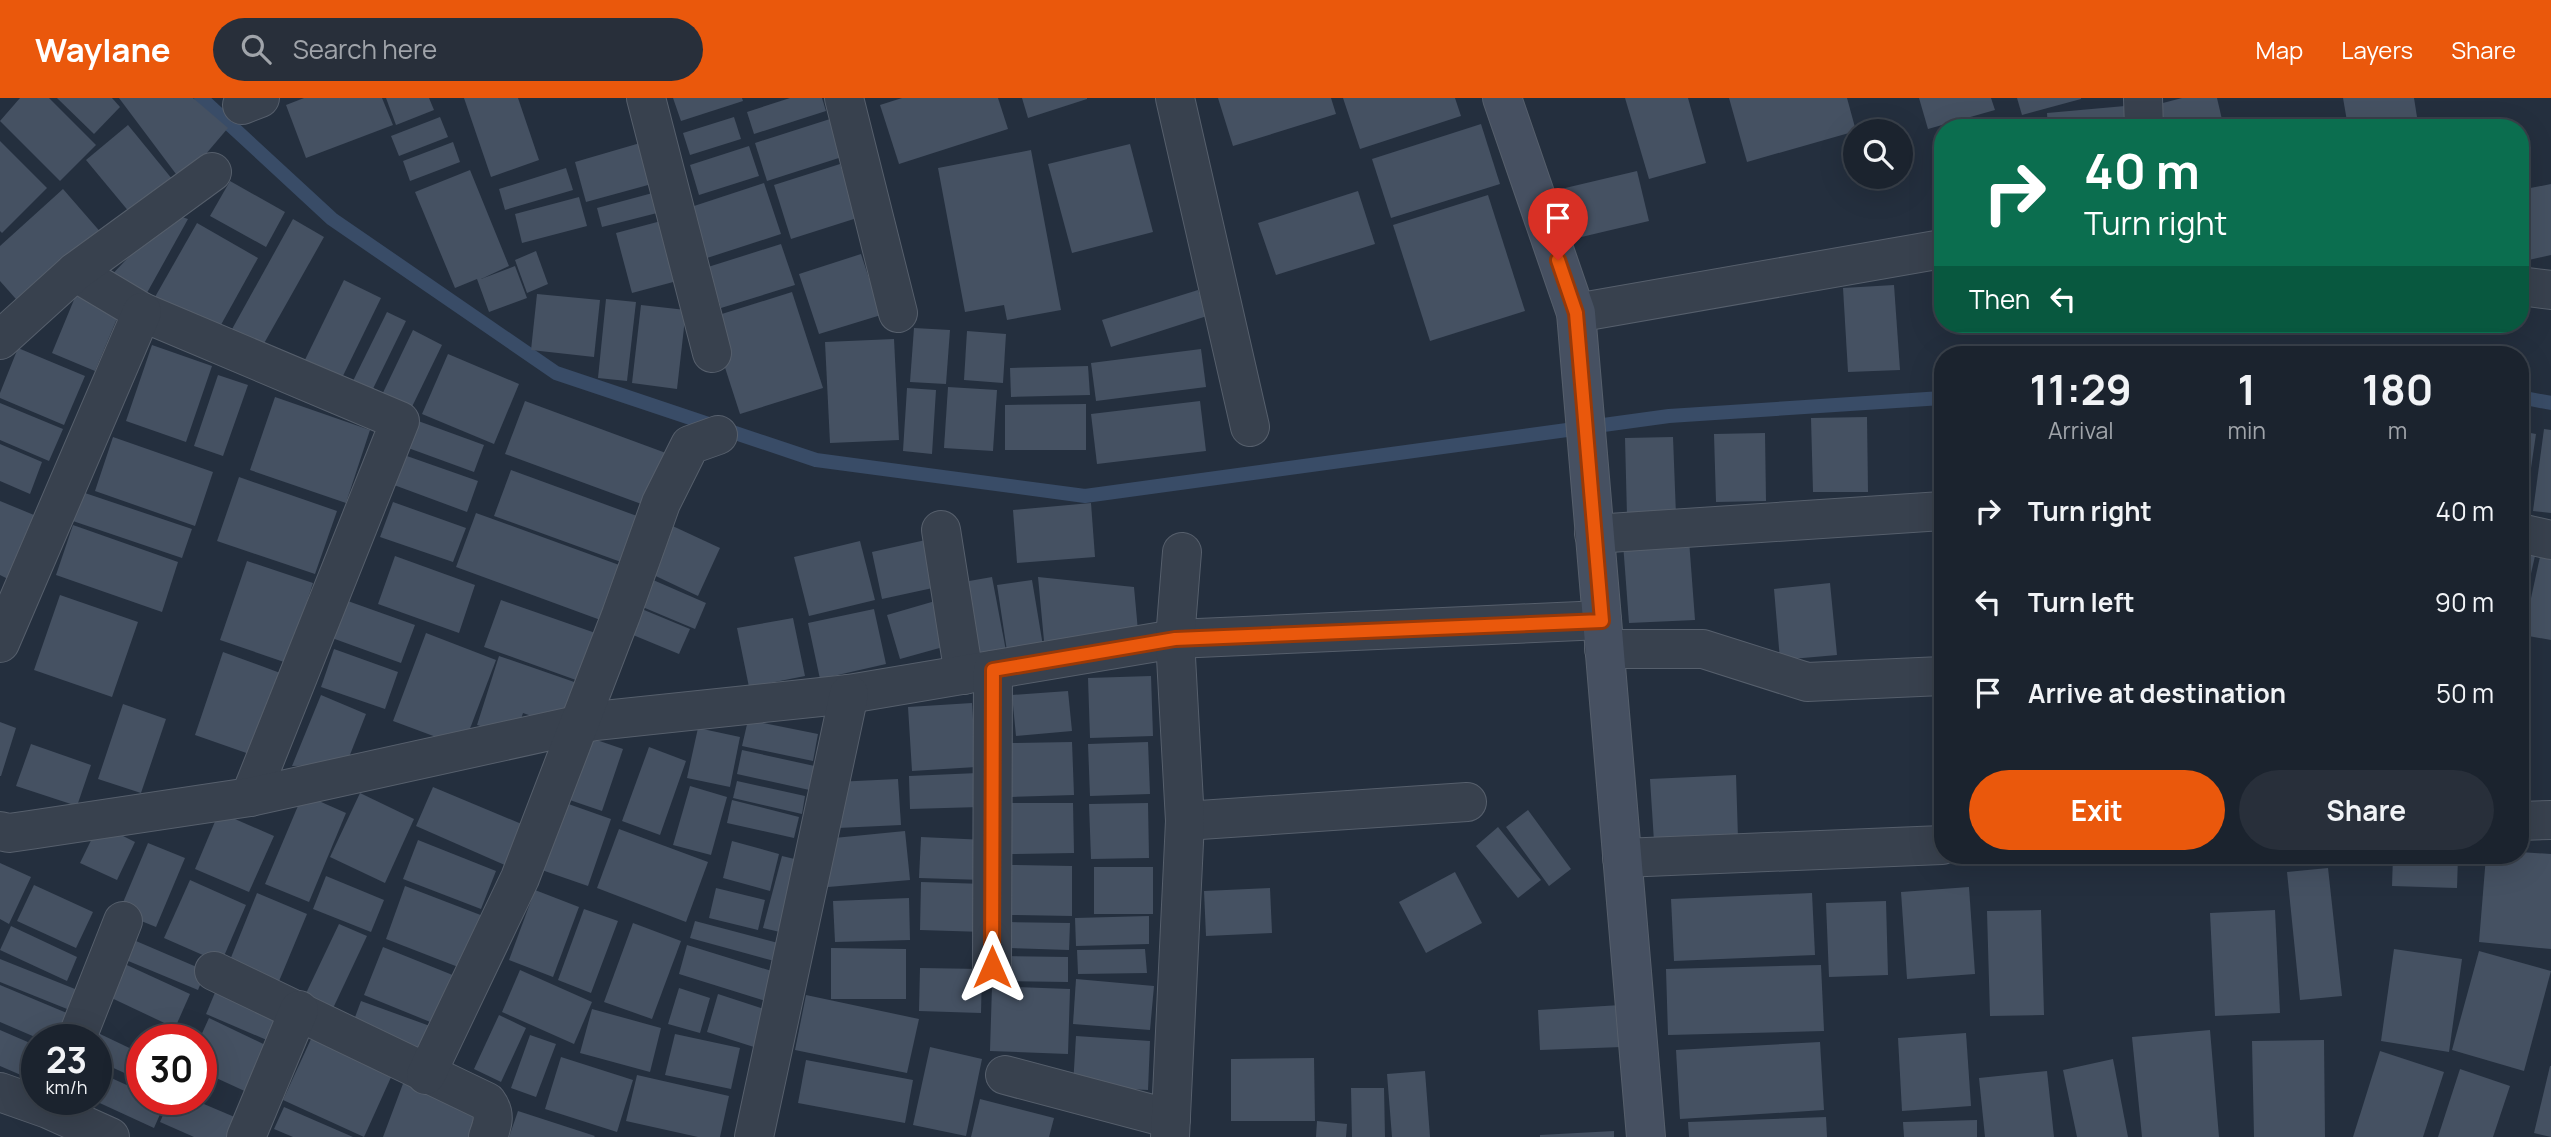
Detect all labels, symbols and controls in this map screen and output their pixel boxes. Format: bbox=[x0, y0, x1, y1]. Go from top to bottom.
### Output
search box bbox=[213, 18, 703, 81]
text: Waylane bbox=[35, 27, 171, 72]
icon: search bbox=[237, 30, 275, 68]
text: Search here bbox=[293, 31, 437, 67]
text: Map bbox=[2256, 33, 2303, 66]
text: Layers bbox=[2341, 33, 2413, 66]
text: Share bbox=[2451, 33, 2516, 66]
map controls bbox=[1843, 119, 1913, 189]
button: search bbox=[1843, 119, 1913, 189]
text: 40 m bbox=[2084, 137, 2200, 204]
icon: right bbox=[1969, 147, 2060, 238]
pin bbox=[1528, 188, 1588, 260]
icon: arrive bbox=[1539, 199, 1577, 237]
text: Turn right bbox=[2084, 201, 2227, 245]
icon: left bbox=[2044, 280, 2082, 318]
text: Then bbox=[1969, 281, 2030, 317]
text: 11:29 bbox=[2030, 360, 2132, 418]
text: 1 bbox=[2238, 360, 2256, 418]
text: 180 bbox=[2362, 360, 2433, 418]
text: Arrival bbox=[2048, 414, 2114, 446]
text: min bbox=[2227, 414, 2266, 446]
text: m bbox=[2388, 414, 2407, 446]
icon: right bbox=[1969, 492, 2007, 530]
text: Turn right bbox=[2028, 493, 2152, 529]
text: 40 m bbox=[2436, 493, 2494, 529]
icon: left bbox=[1969, 583, 2007, 621]
text: Turn left bbox=[2028, 584, 2135, 620]
text: 90 m bbox=[2435, 584, 2494, 620]
icon: arrive bbox=[1969, 674, 2007, 712]
text: Arrive at destination bbox=[2028, 675, 2286, 711]
text: 50 m bbox=[2436, 675, 2494, 711]
button: Exit bbox=[1969, 770, 2225, 850]
button: Share bbox=[2239, 770, 2494, 850]
position arrow bbox=[955, 930, 1029, 1004]
speed limit sign: 30 bbox=[126, 1024, 217, 1115]
text: 23 bbox=[46, 1036, 87, 1084]
text: km/h bbox=[46, 1075, 87, 1099]

